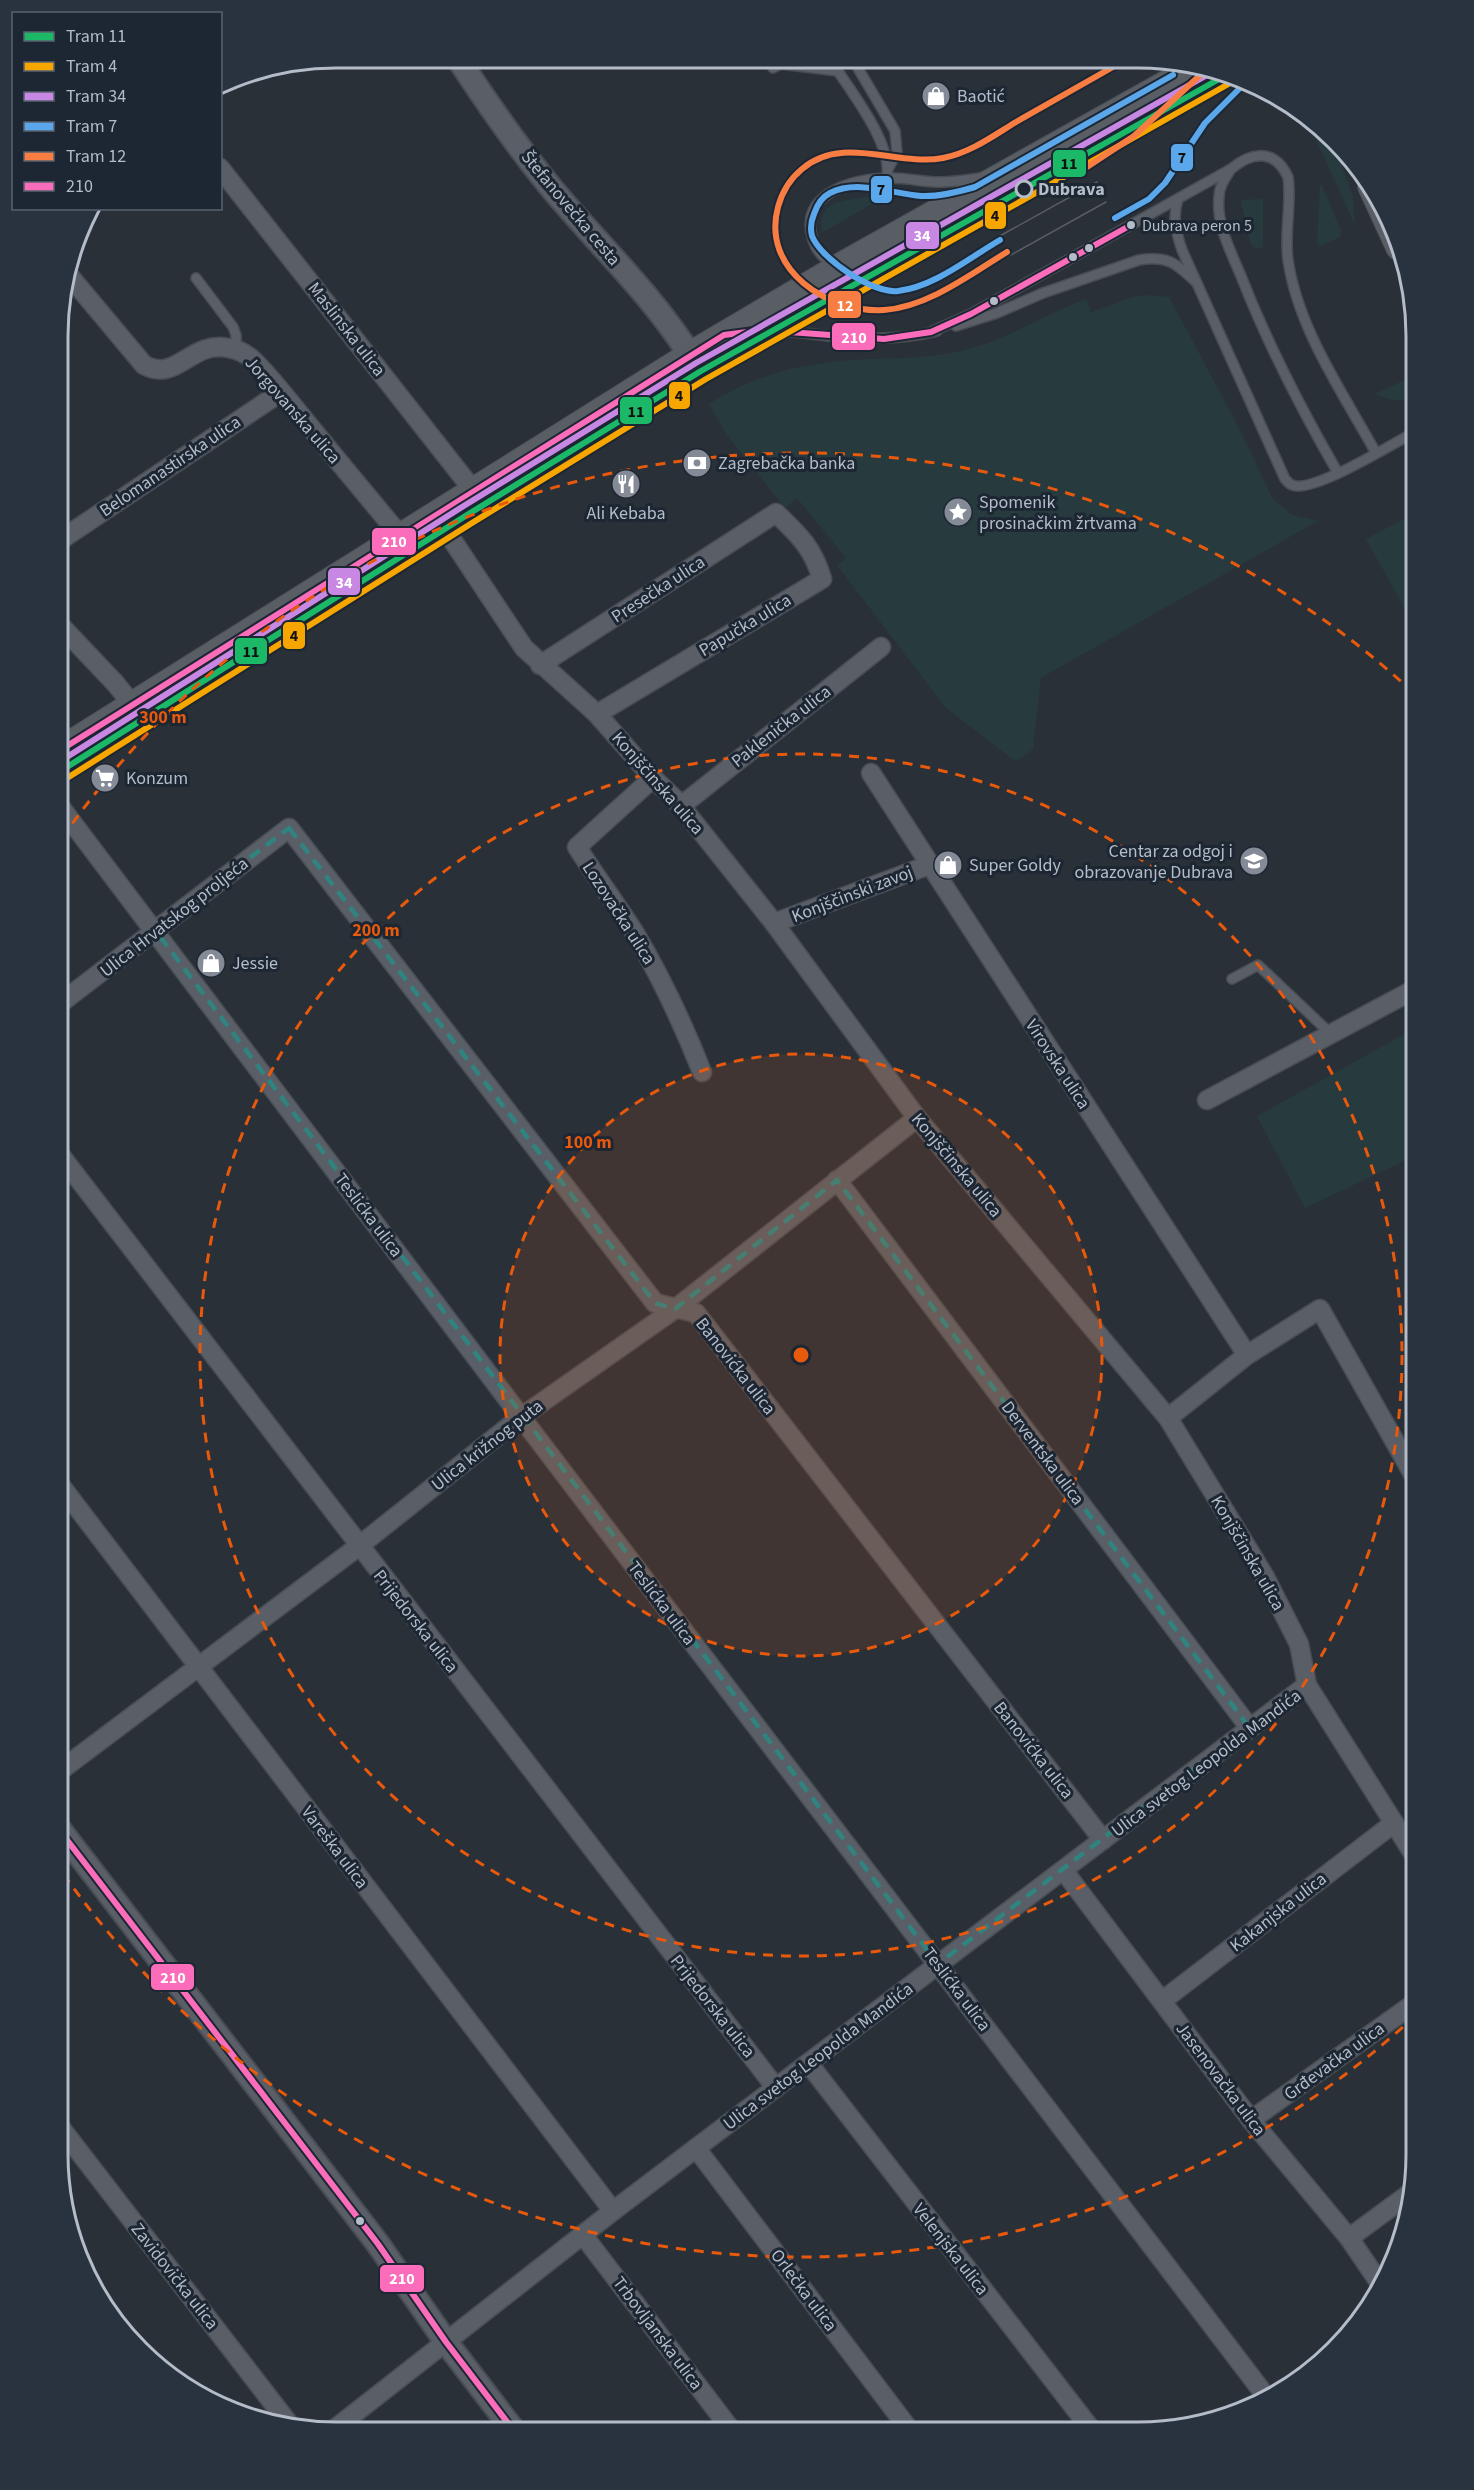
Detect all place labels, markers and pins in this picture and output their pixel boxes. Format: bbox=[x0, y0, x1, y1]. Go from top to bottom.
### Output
shop icon: Baotić bbox=[920, 80, 952, 112]
place label: Baotić bbox=[957, 84, 1005, 109]
place label: Dubrava bbox=[1038, 177, 1105, 202]
marker: Dubrava bbox=[1015, 180, 1033, 198]
place label: Dubrava peron 5 bbox=[1142, 215, 1252, 237]
marker: Dubrava peron 5 bbox=[1125, 219, 1137, 231]
unlabelled marker bbox=[1083, 242, 1095, 254]
unlabelled marker bbox=[1067, 251, 1079, 263]
unlabelled marker bbox=[988, 295, 1000, 307]
bank icon: Zagrebačka banka bbox=[681, 447, 713, 479]
place label: Zagrebačka banka bbox=[718, 451, 855, 476]
restaurant icon: Ali Kebaba bbox=[610, 468, 642, 500]
place label: Spomenik prosinačkim žrtvama bbox=[979, 490, 1137, 536]
place icon: Spomenik prosinačkim žrtvama bbox=[942, 496, 974, 528]
place label: Ali Kebaba bbox=[586, 501, 666, 526]
supermarket icon: Konzum bbox=[89, 762, 121, 794]
place label: Konzum bbox=[126, 766, 188, 791]
place label: Centar za odgoj i obrazovanje Dubrava bbox=[1074, 839, 1233, 885]
school or university icon: Centar za odgoj i obrazovanje Dubrava bbox=[1238, 845, 1270, 877]
shop icon: Super Goldy bbox=[932, 849, 964, 881]
place label: Super Goldy bbox=[969, 853, 1062, 878]
shop icon: Jessie bbox=[195, 947, 227, 979]
place label: Jessie bbox=[232, 951, 278, 976]
centre of rings bbox=[791, 1345, 811, 1365]
unlabelled marker bbox=[354, 2215, 366, 2227]

